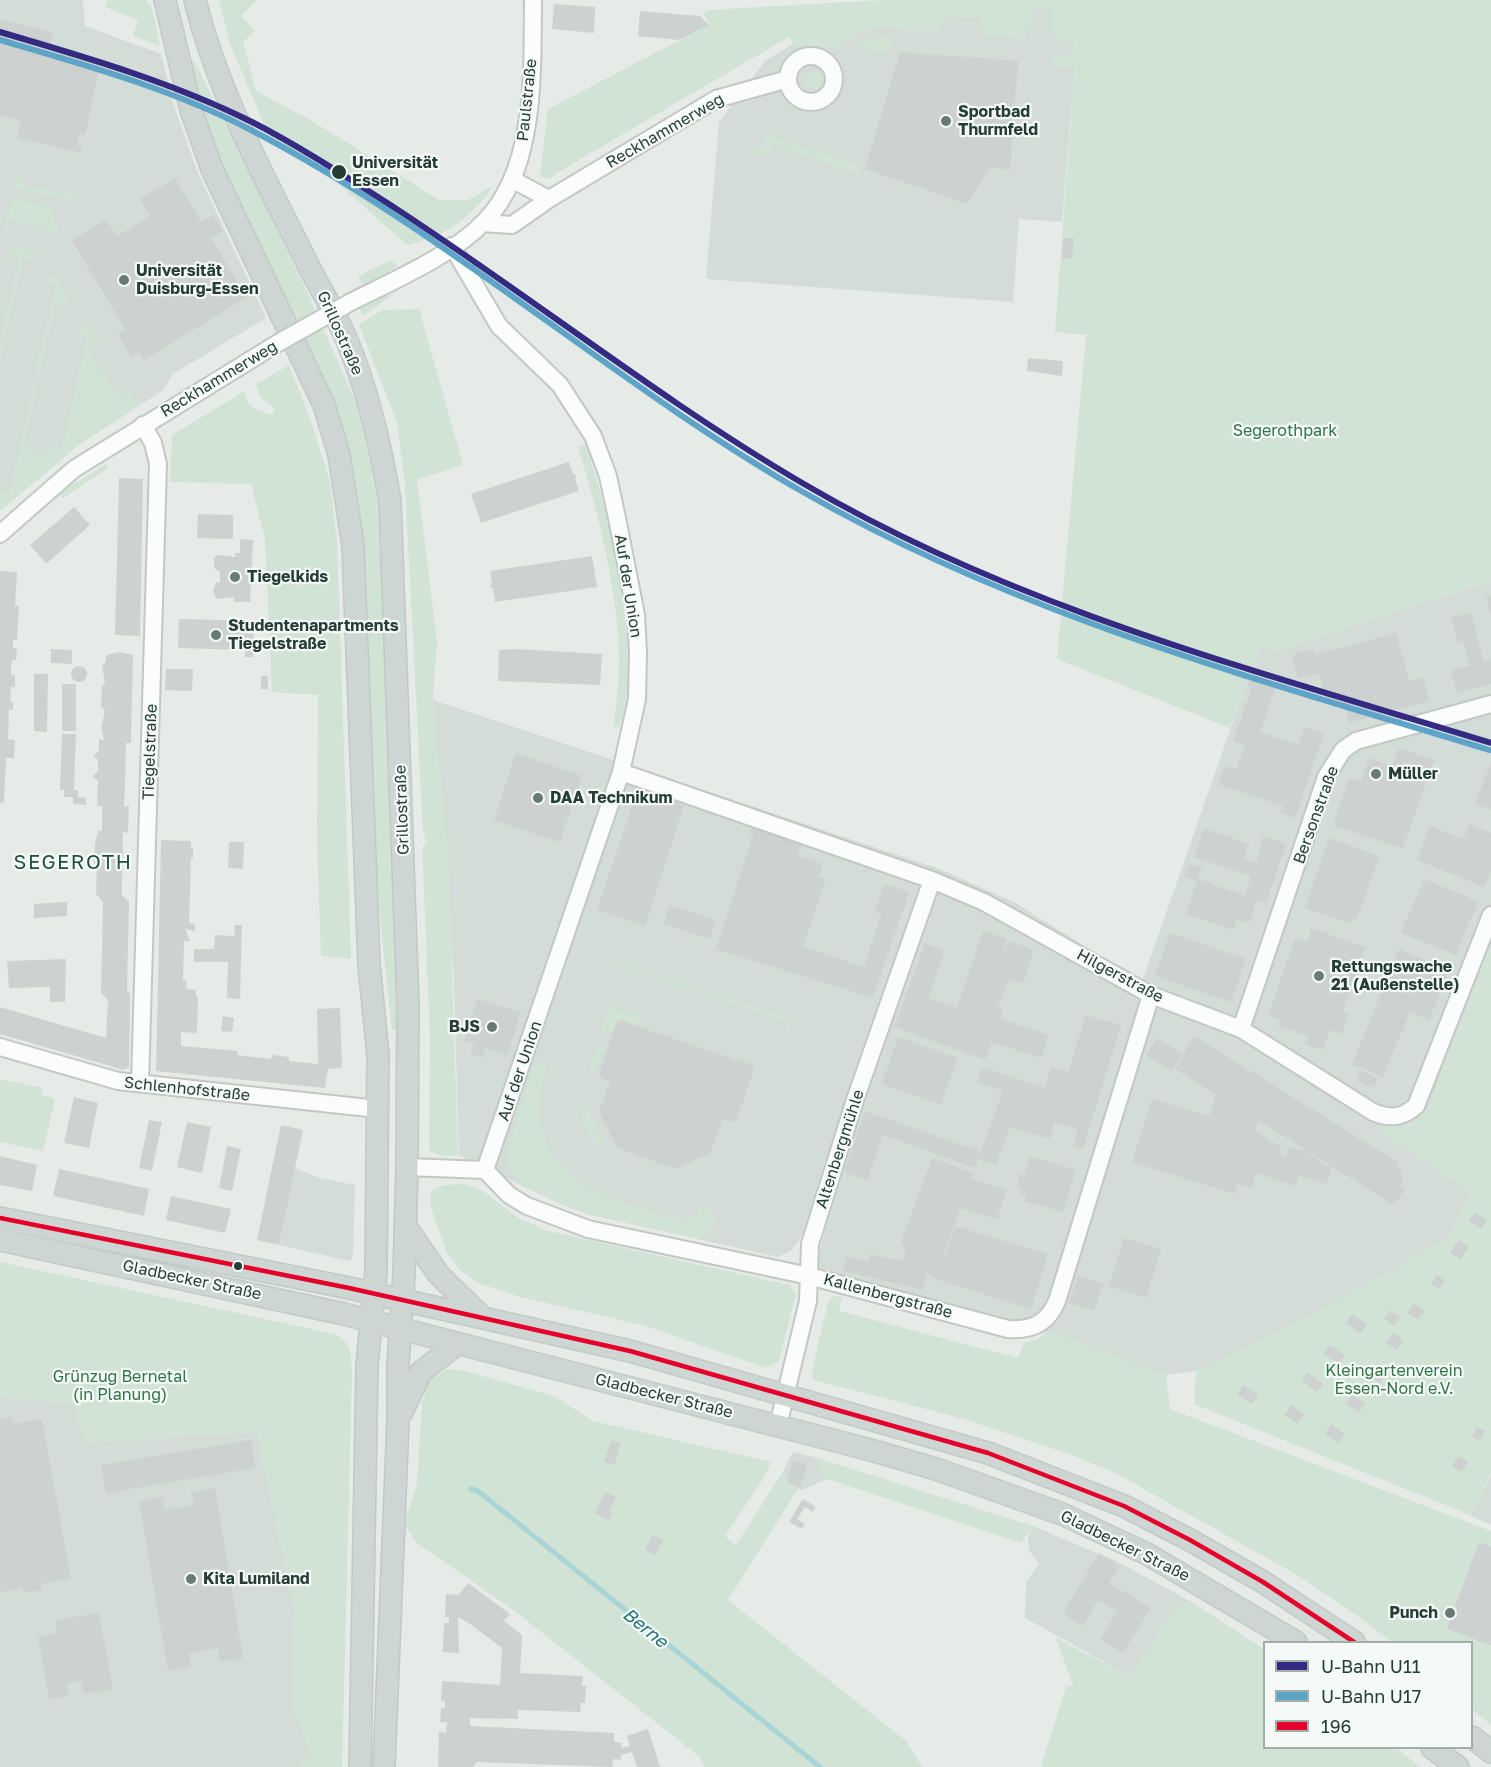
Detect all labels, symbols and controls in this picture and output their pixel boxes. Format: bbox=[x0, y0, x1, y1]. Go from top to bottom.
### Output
street label: Paulstraße bbox=[513, 58, 541, 142]
street label: Reckhammerweg bbox=[603, 90, 727, 172]
place label: Sportbad Thurmfeld bbox=[958, 102, 1038, 140]
marker: Sportbad Thurmfeld bbox=[939, 114, 953, 128]
place label: Universität Essen bbox=[352, 153, 438, 191]
marker: Universität Essen bbox=[330, 163, 348, 181]
place label: Universität Duisburg-Essen bbox=[136, 261, 259, 299]
marker: Universität Duisburg-Essen bbox=[117, 273, 131, 287]
street label: Grillostraße bbox=[313, 288, 367, 378]
street label: Reckhammerweg bbox=[157, 337, 281, 421]
park label: Segerothpark bbox=[1233, 421, 1337, 441]
street label: Auf der Union bbox=[610, 533, 646, 639]
place label: Tiegelkids bbox=[247, 567, 328, 587]
marker: Tiegelkids bbox=[228, 570, 242, 584]
place label: Studentenapartments Tiegelstraße bbox=[228, 616, 399, 654]
marker: Studentenapartments Tiegelstraße bbox=[209, 628, 223, 642]
street label: Tiegelstraße bbox=[139, 704, 161, 800]
street label: Bersonstraße bbox=[1289, 763, 1343, 867]
place label: Müller bbox=[1388, 764, 1438, 784]
street label: Grillostraße bbox=[391, 765, 413, 855]
marker: Müller bbox=[1369, 767, 1383, 781]
place label: DAA Technikum bbox=[550, 788, 672, 808]
marker: DAA Technikum bbox=[531, 791, 545, 805]
district label: SEGEROTH bbox=[14, 851, 132, 875]
street label: Hilgerstraße bbox=[1073, 945, 1167, 1007]
place label: Rettungswache 21 (Außenstelle) bbox=[1331, 957, 1459, 995]
marker: Rettungswache 21 (Außenstelle) bbox=[1312, 969, 1326, 983]
place label: BJS bbox=[449, 1017, 480, 1037]
street label: Auf der Union bbox=[494, 1018, 546, 1124]
marker: BJS bbox=[485, 1020, 499, 1034]
street label: Schlenhofstraße bbox=[123, 1073, 251, 1105]
street label: Altenbergmühle bbox=[812, 1087, 868, 1211]
street label: Gladbecker Straße bbox=[121, 1256, 263, 1304]
unlabelled marker bbox=[232, 1260, 244, 1272]
street label: Kallenbergstraße bbox=[821, 1270, 955, 1322]
park label: Kleingartenverein Essen-Nord e.V. bbox=[1325, 1361, 1463, 1399]
park label: Grünzug Bernetal (in Planung) bbox=[53, 1367, 187, 1405]
street label: Gladbecker Straße bbox=[593, 1370, 735, 1422]
street label: Gladbecker Straße bbox=[1057, 1506, 1193, 1586]
place label: Kita Lumiland bbox=[203, 1569, 310, 1589]
marker: Kita Lumiland bbox=[184, 1572, 198, 1586]
place label: Punch bbox=[1389, 1603, 1438, 1623]
water label: Berne bbox=[618, 1604, 672, 1652]
marker: Punch bbox=[1443, 1606, 1457, 1620]
legend bbox=[1263, 1641, 1473, 1749]
text: U-Bahn U11 bbox=[1321, 1655, 1420, 1677]
text: U-Bahn U17 bbox=[1321, 1685, 1421, 1707]
text: 196 bbox=[1321, 1715, 1352, 1737]

